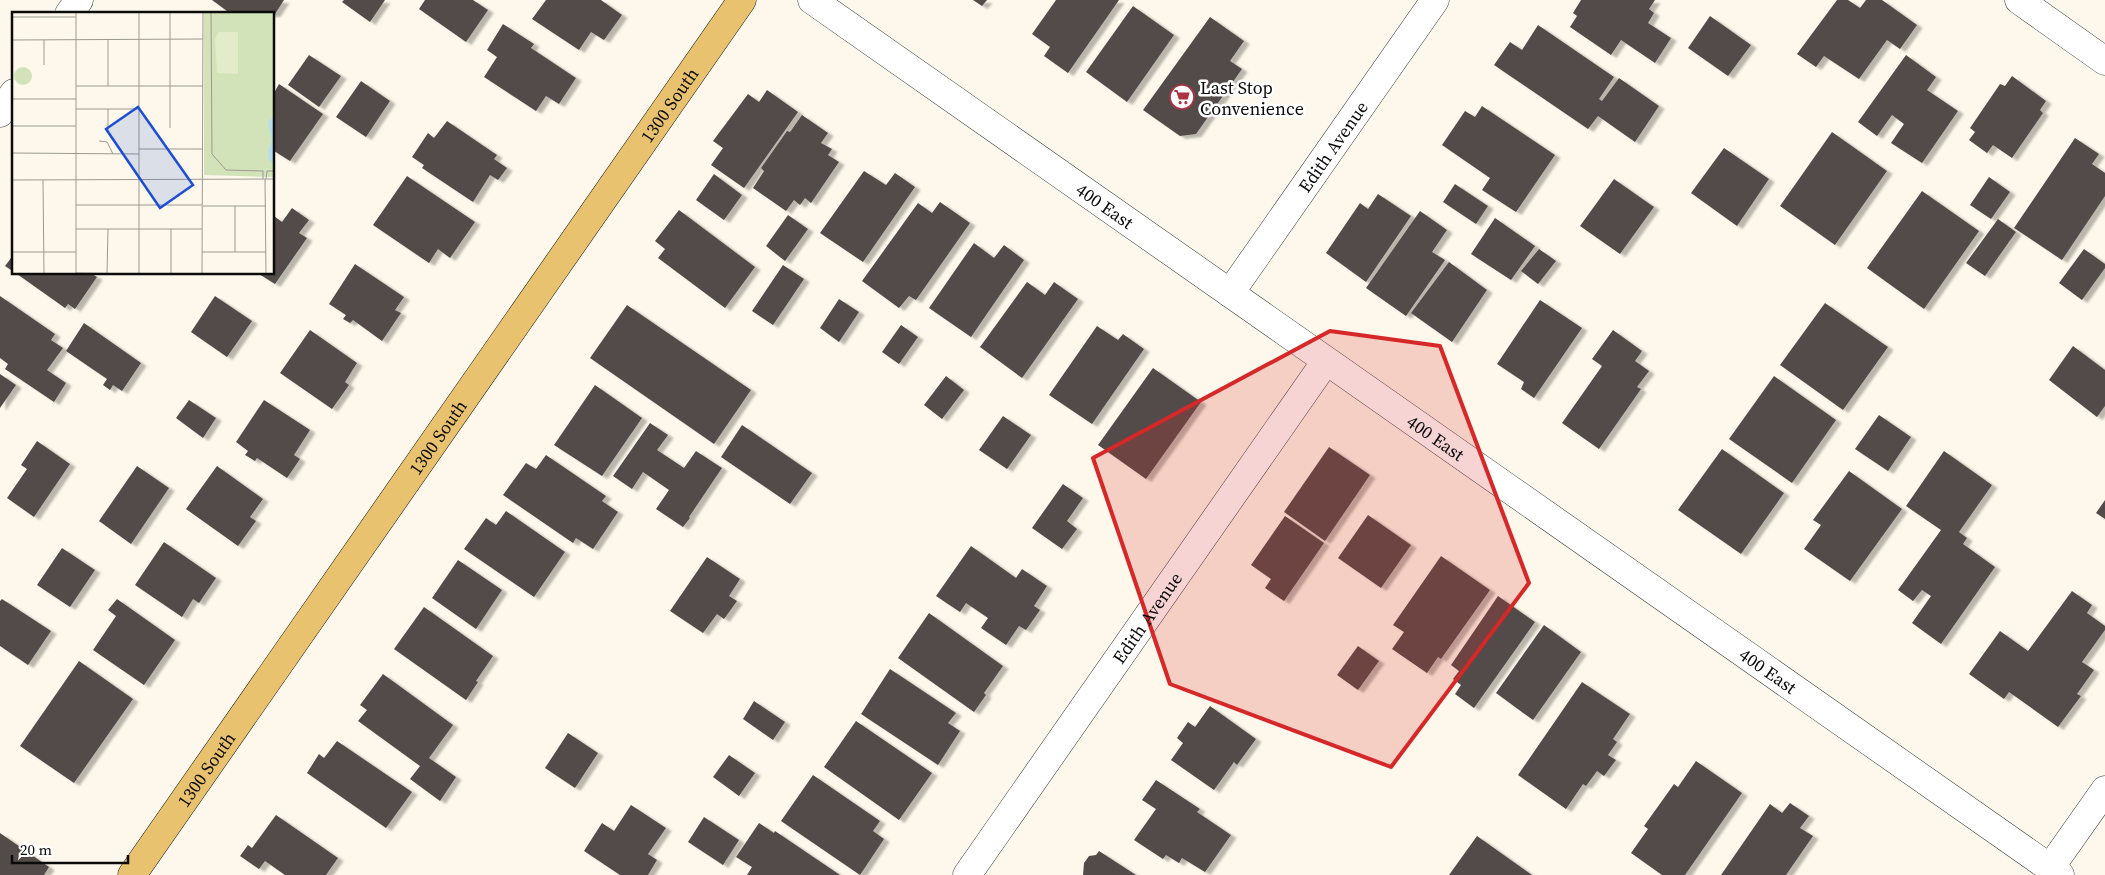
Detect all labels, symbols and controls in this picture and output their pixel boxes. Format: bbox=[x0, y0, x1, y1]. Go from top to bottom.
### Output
inset map bbox=[12, 12, 275, 275]
street label: 1300 South bbox=[634, 62, 704, 147]
place label: Last Stop Convenience bbox=[1200, 75, 1304, 121]
supermarket icon: Last Stop Convenience bbox=[1169, 84, 1195, 110]
street label: Edith Avenue bbox=[1292, 96, 1373, 197]
street label: 400 East bbox=[1071, 177, 1139, 234]
street label: 1300 South bbox=[402, 394, 472, 479]
street label: 400 East bbox=[1402, 409, 1470, 466]
street label: Edith Avenue bbox=[1106, 567, 1188, 668]
street label: 400 East bbox=[1735, 642, 1802, 699]
street label: 1300 South bbox=[171, 726, 241, 812]
scale bar bbox=[12, 832, 129, 864]
text: 20 m bbox=[20, 839, 52, 860]

